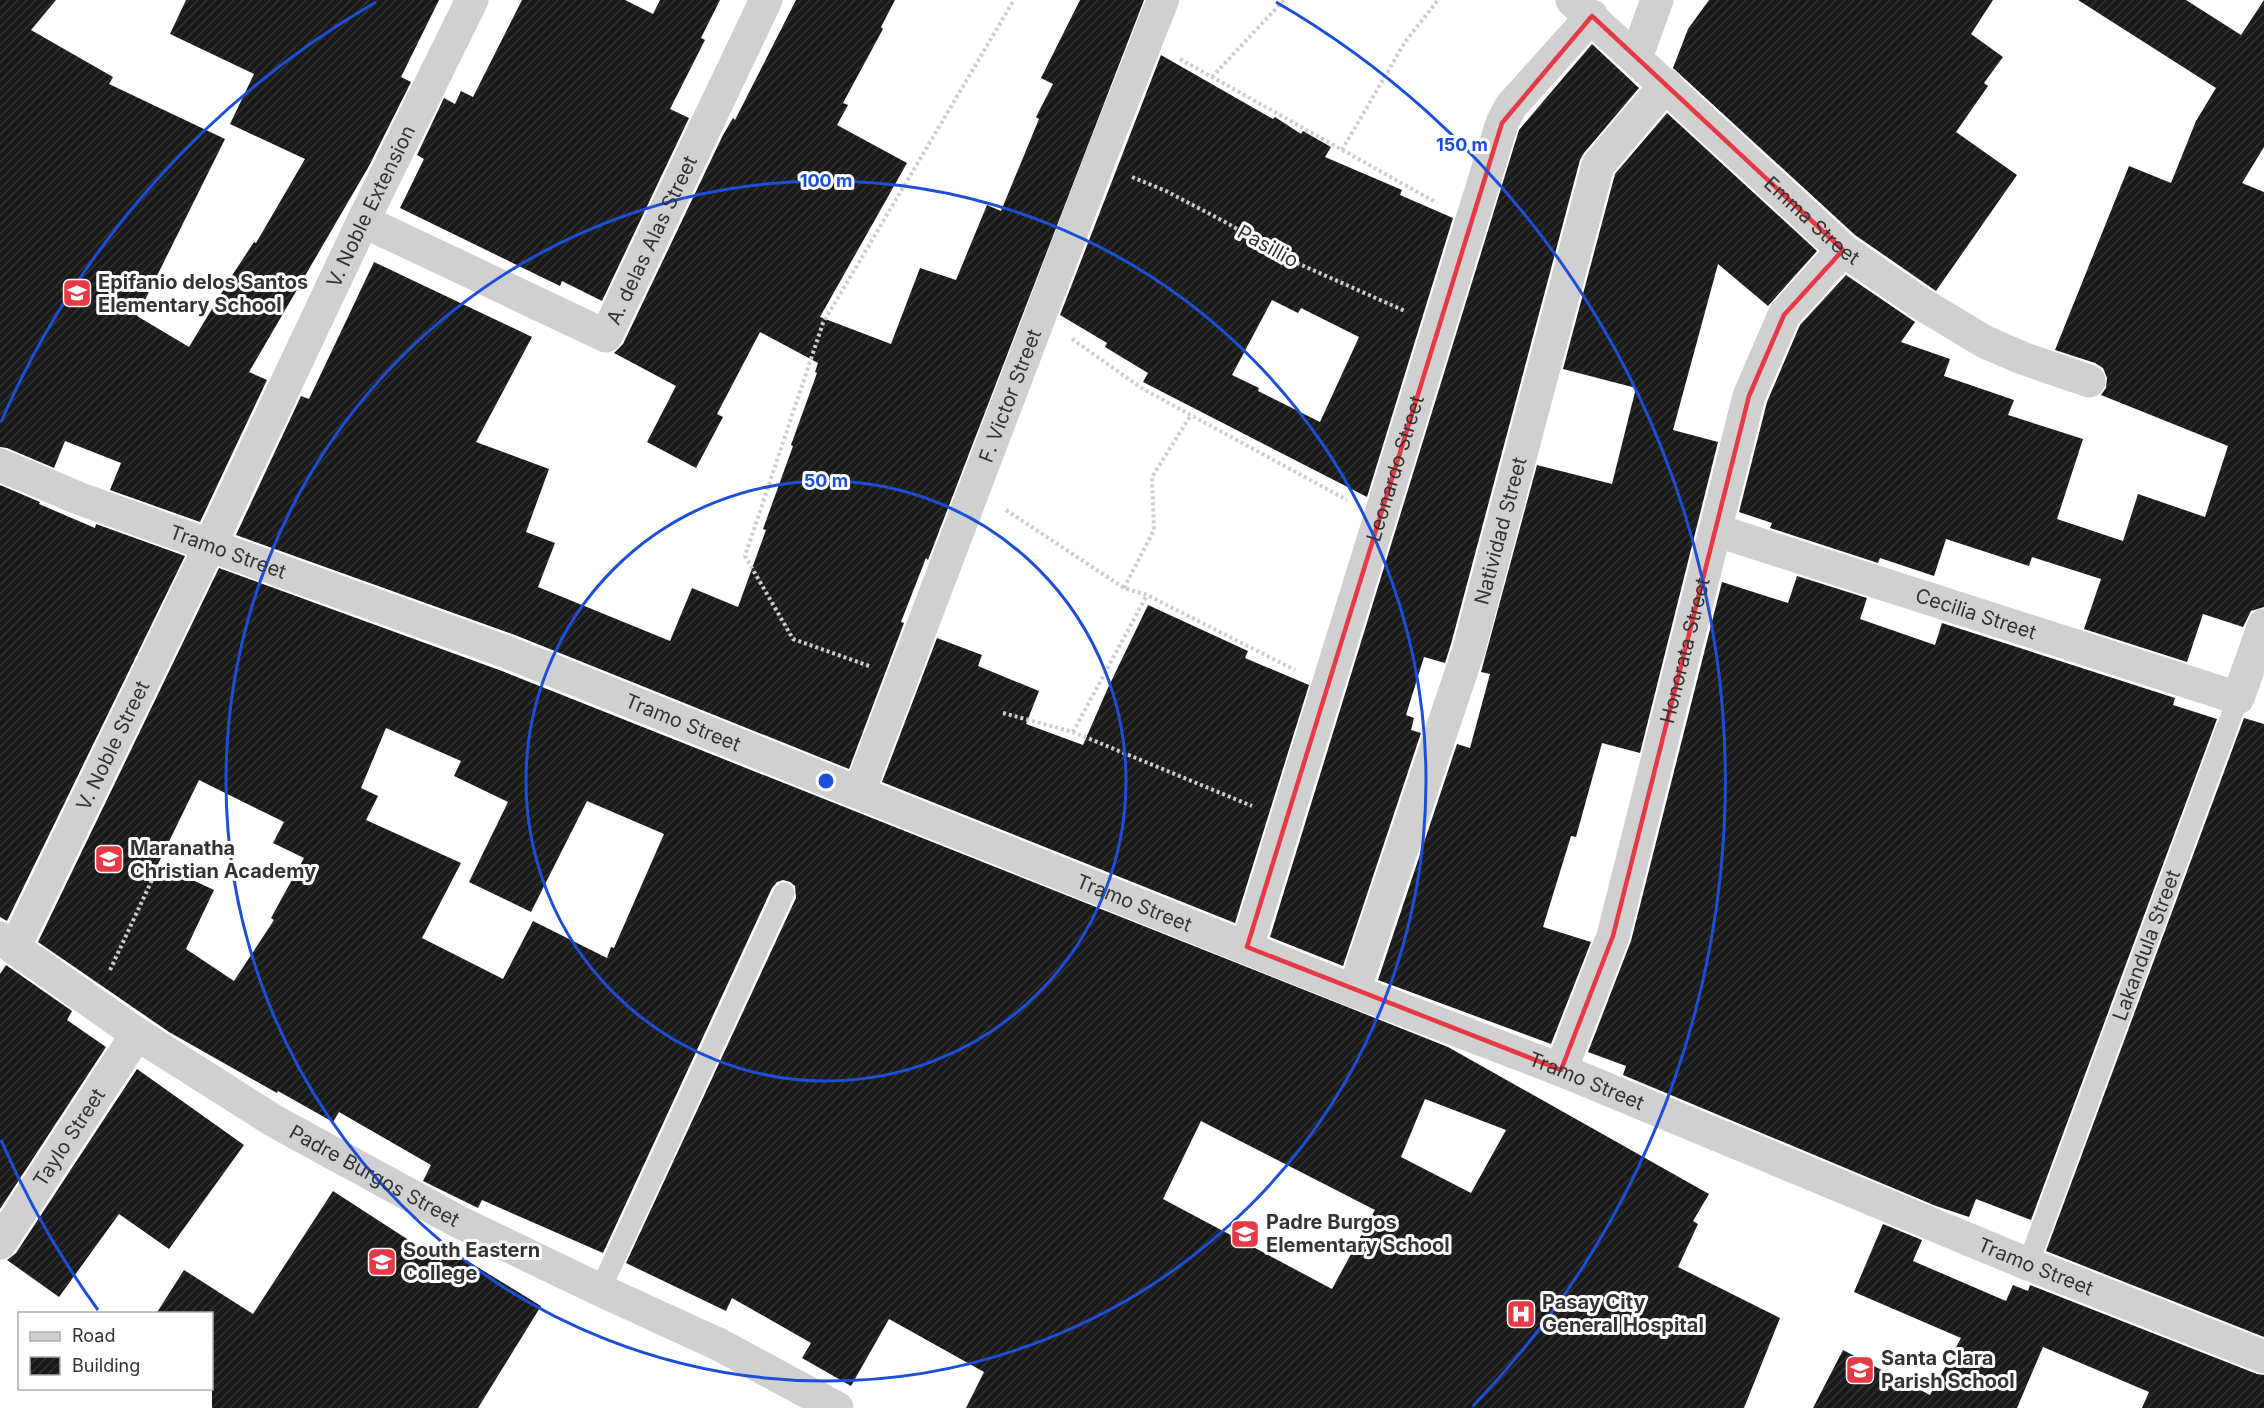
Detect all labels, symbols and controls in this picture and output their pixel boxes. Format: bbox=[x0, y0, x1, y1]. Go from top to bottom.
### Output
street label: V. Noble Extension bbox=[321, 121, 420, 291]
text: 150 m bbox=[1436, 134, 1488, 155]
street label: A. delas Alas Street bbox=[601, 152, 702, 328]
text: 100 m bbox=[800, 170, 852, 191]
street label: Emma Street bbox=[1759, 171, 1865, 270]
street label: Pasillio bbox=[1233, 220, 1303, 272]
place label: Epifanio delos Santos Elementary School bbox=[98, 270, 308, 317]
school or university icon: Epifanio delos Santos Elementary School bbox=[61, 277, 93, 309]
street label: F. Victor Street bbox=[974, 325, 1046, 466]
street label: Leonardo Street bbox=[1361, 392, 1429, 544]
street label: Natividad Street bbox=[1469, 454, 1532, 607]
text: 50 m bbox=[804, 470, 848, 491]
street label: Tramo Street bbox=[166, 520, 290, 584]
street label: Honorata Street bbox=[1655, 575, 1715, 726]
street label: Cecilia Street bbox=[1912, 583, 2040, 645]
street label: V. Noble Street bbox=[71, 676, 155, 814]
street label: Tramo Street bbox=[622, 689, 744, 757]
centre of rings bbox=[816, 771, 836, 791]
place label: Maranatha Christian Academy bbox=[130, 836, 316, 883]
school or university icon: Maranatha Christian Academy bbox=[93, 843, 125, 875]
street label: Lakandula Street bbox=[2107, 866, 2185, 1024]
street label: Tramo Street bbox=[1073, 869, 1196, 937]
street label: Tramo Street bbox=[1525, 1047, 1648, 1115]
street label: Taylo Street bbox=[28, 1084, 110, 1191]
street label: Padre Burgos Street bbox=[285, 1120, 464, 1232]
place label: Padre Burgos Elementary School bbox=[1266, 1210, 1450, 1257]
school or university icon: Padre Burgos Elementary School bbox=[1229, 1218, 1261, 1250]
street label: Tramo Street bbox=[1974, 1233, 2097, 1301]
place label: South Eastern College bbox=[403, 1238, 540, 1285]
school or university icon: South Eastern College bbox=[366, 1246, 398, 1278]
place label: Pasay City General Hospital bbox=[1542, 1290, 1704, 1337]
hospital icon: Pasay City General Hospital bbox=[1505, 1298, 1537, 1330]
legend bbox=[18, 1312, 213, 1390]
text: Road bbox=[72, 1325, 115, 1346]
place label: Santa Clara Parish School bbox=[1881, 1346, 2015, 1393]
school or university icon: Santa Clara Parish School bbox=[1844, 1354, 1876, 1386]
text: Building bbox=[72, 1355, 140, 1376]

